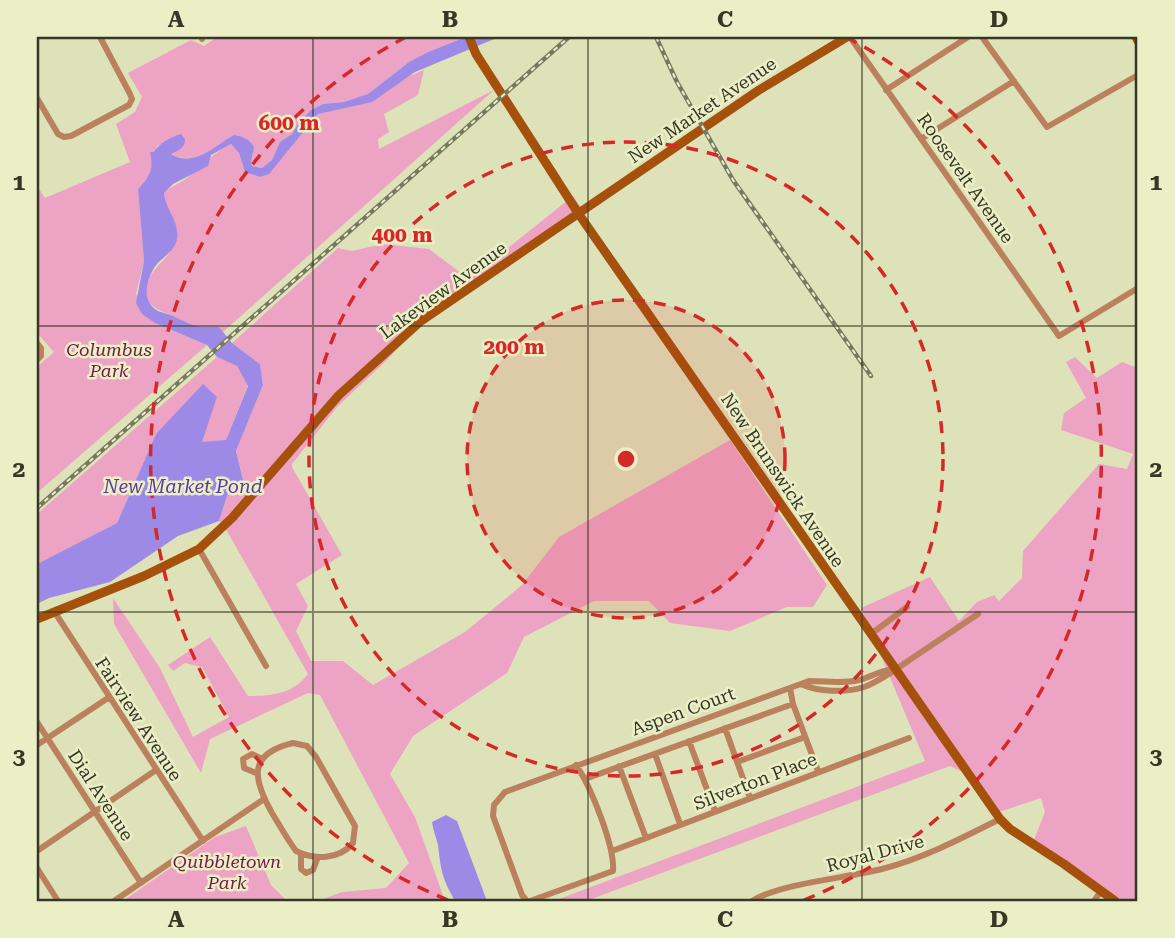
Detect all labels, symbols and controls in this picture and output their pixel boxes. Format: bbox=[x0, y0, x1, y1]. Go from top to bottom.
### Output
text: A bbox=[168, 6, 185, 33]
text: B bbox=[442, 6, 458, 33]
text: C bbox=[717, 6, 733, 33]
text: D bbox=[990, 6, 1008, 33]
street label: New Market Avenue bbox=[624, 53, 780, 167]
street label: Roosevelt Avenue bbox=[913, 109, 1019, 247]
text: 600 m bbox=[259, 111, 319, 135]
text: 1 bbox=[13, 169, 26, 196]
text: 1 bbox=[1150, 169, 1163, 196]
text: 400 m bbox=[372, 223, 432, 247]
street label: Lakeview Avenue bbox=[376, 237, 511, 343]
text: 200 m bbox=[484, 335, 544, 359]
park label: Columbus Park bbox=[66, 339, 152, 381]
street label: New Brunswick Avenue bbox=[717, 389, 849, 571]
centre of rings bbox=[614, 447, 638, 471]
text: 2 bbox=[13, 456, 25, 483]
text: 2 bbox=[1150, 456, 1162, 483]
water label: New Market Pond bbox=[102, 475, 263, 498]
street label: Fairview Avenue bbox=[91, 653, 187, 785]
street label: Aspen Court bbox=[628, 682, 738, 739]
text: 3 bbox=[13, 743, 26, 770]
text: 3 bbox=[1150, 743, 1163, 770]
street label: Dial Avenue bbox=[64, 746, 138, 844]
street label: Silverton Place bbox=[690, 748, 820, 814]
street label: Royal Drive bbox=[824, 830, 926, 876]
park label: Quibbletown Park bbox=[173, 851, 281, 893]
text: A bbox=[168, 906, 185, 933]
text: B bbox=[442, 906, 458, 933]
text: C bbox=[717, 906, 733, 933]
text: D bbox=[990, 906, 1008, 933]

